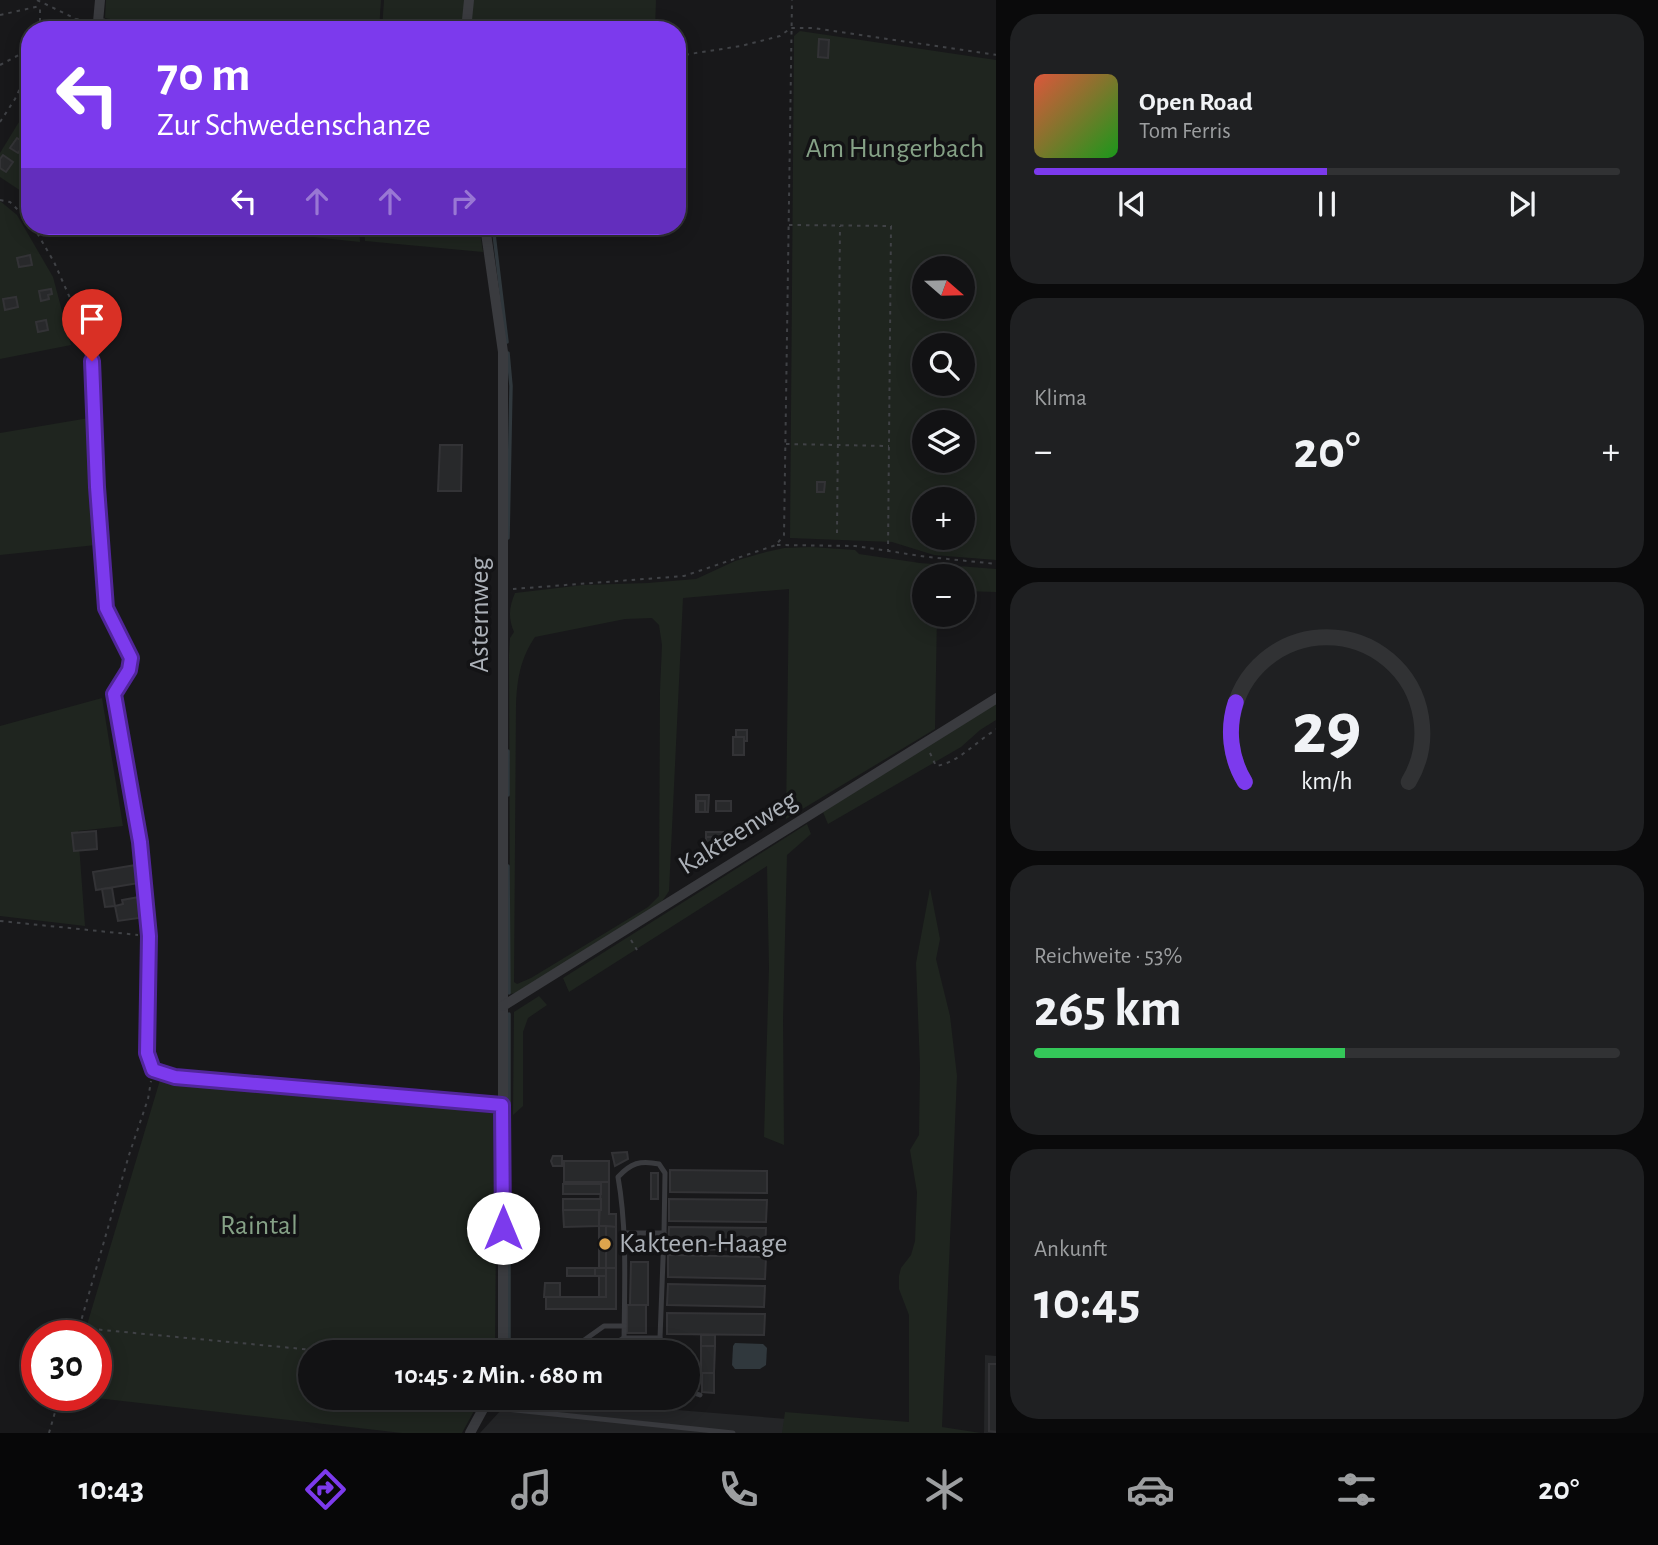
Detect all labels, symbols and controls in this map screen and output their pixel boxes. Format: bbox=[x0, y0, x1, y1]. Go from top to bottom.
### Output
icon: left bbox=[42, 49, 133, 140]
text: 70 m bbox=[157, 51, 251, 100]
text: Open Road bbox=[1139, 89, 1253, 115]
text: Zur Schwedenschanze bbox=[157, 109, 431, 141]
text: Tom Ferris bbox=[1139, 120, 1231, 143]
park label: Am Hungerbach bbox=[806, 135, 984, 163]
icon: left bbox=[225, 182, 263, 220]
icon: ahead bbox=[298, 182, 336, 220]
icon: ahead bbox=[371, 182, 409, 220]
icon: right bbox=[444, 182, 482, 220]
icon: previous bbox=[1113, 185, 1151, 223]
icon: pause bbox=[1308, 185, 1346, 223]
icon: next bbox=[1503, 185, 1541, 223]
north arrow bbox=[912, 256, 975, 318]
map controls bbox=[912, 256, 975, 627]
pin bbox=[62, 289, 122, 361]
icon: arrive bbox=[73, 300, 111, 338]
button: search bbox=[912, 333, 975, 396]
text: Klima bbox=[1034, 387, 1087, 410]
button: layers bbox=[912, 410, 975, 473]
text: 20° bbox=[1294, 425, 1360, 477]
text: − bbox=[1034, 433, 1052, 471]
text: + bbox=[1602, 433, 1620, 471]
button: + bbox=[912, 487, 975, 550]
street label: Asternweg bbox=[466, 557, 494, 673]
button: − bbox=[912, 564, 975, 627]
text: 29 bbox=[1292, 695, 1362, 768]
text: km/h bbox=[1301, 769, 1353, 794]
street label: Kakteenweg bbox=[674, 785, 802, 880]
text: Reichweite · 53% bbox=[1034, 945, 1182, 968]
text: 265 km bbox=[1034, 983, 1182, 1035]
position arrow bbox=[466, 1191, 540, 1265]
park label: Raintal bbox=[220, 1212, 298, 1240]
place label: Kakteen-Haage bbox=[619, 1230, 787, 1258]
marker: Kakteen-Haage bbox=[597, 1236, 613, 1252]
text: Ankunft bbox=[1034, 1238, 1107, 1261]
text: 10:45 bbox=[1034, 1276, 1140, 1328]
speed limit sign: 30 bbox=[21, 1320, 112, 1411]
text: 10:45 · 2 Min. · 680 m bbox=[395, 1362, 603, 1388]
icon: directions bbox=[301, 1465, 350, 1514]
icon: music bbox=[507, 1465, 556, 1514]
icon: phone bbox=[714, 1465, 763, 1514]
icon: climate bbox=[920, 1465, 969, 1514]
icon: car bbox=[1126, 1465, 1175, 1514]
icon: filters bbox=[1332, 1465, 1381, 1514]
text: 10:43 bbox=[79, 1473, 144, 1505]
text: 20° bbox=[1538, 1473, 1579, 1505]

